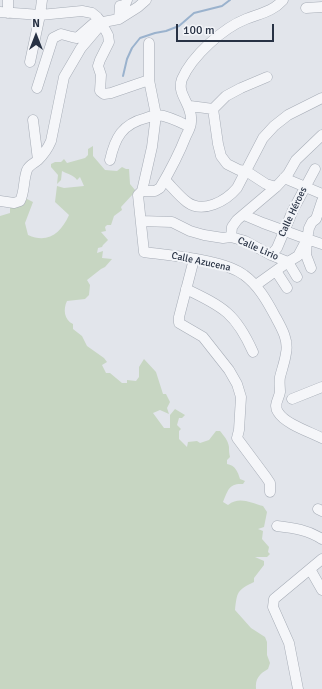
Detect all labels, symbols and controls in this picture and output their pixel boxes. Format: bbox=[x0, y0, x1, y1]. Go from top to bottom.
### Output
north arrow bbox=[16, 16, 56, 56]
scale bar bbox=[178, 16, 276, 42]
text: N bbox=[32, 17, 40, 30]
text: 100 m bbox=[183, 23, 215, 38]
street label: Calle Héroes bbox=[276, 185, 310, 239]
street label: Calle Lirio bbox=[236, 235, 280, 263]
street label: Calle Azucena bbox=[170, 250, 232, 274]

